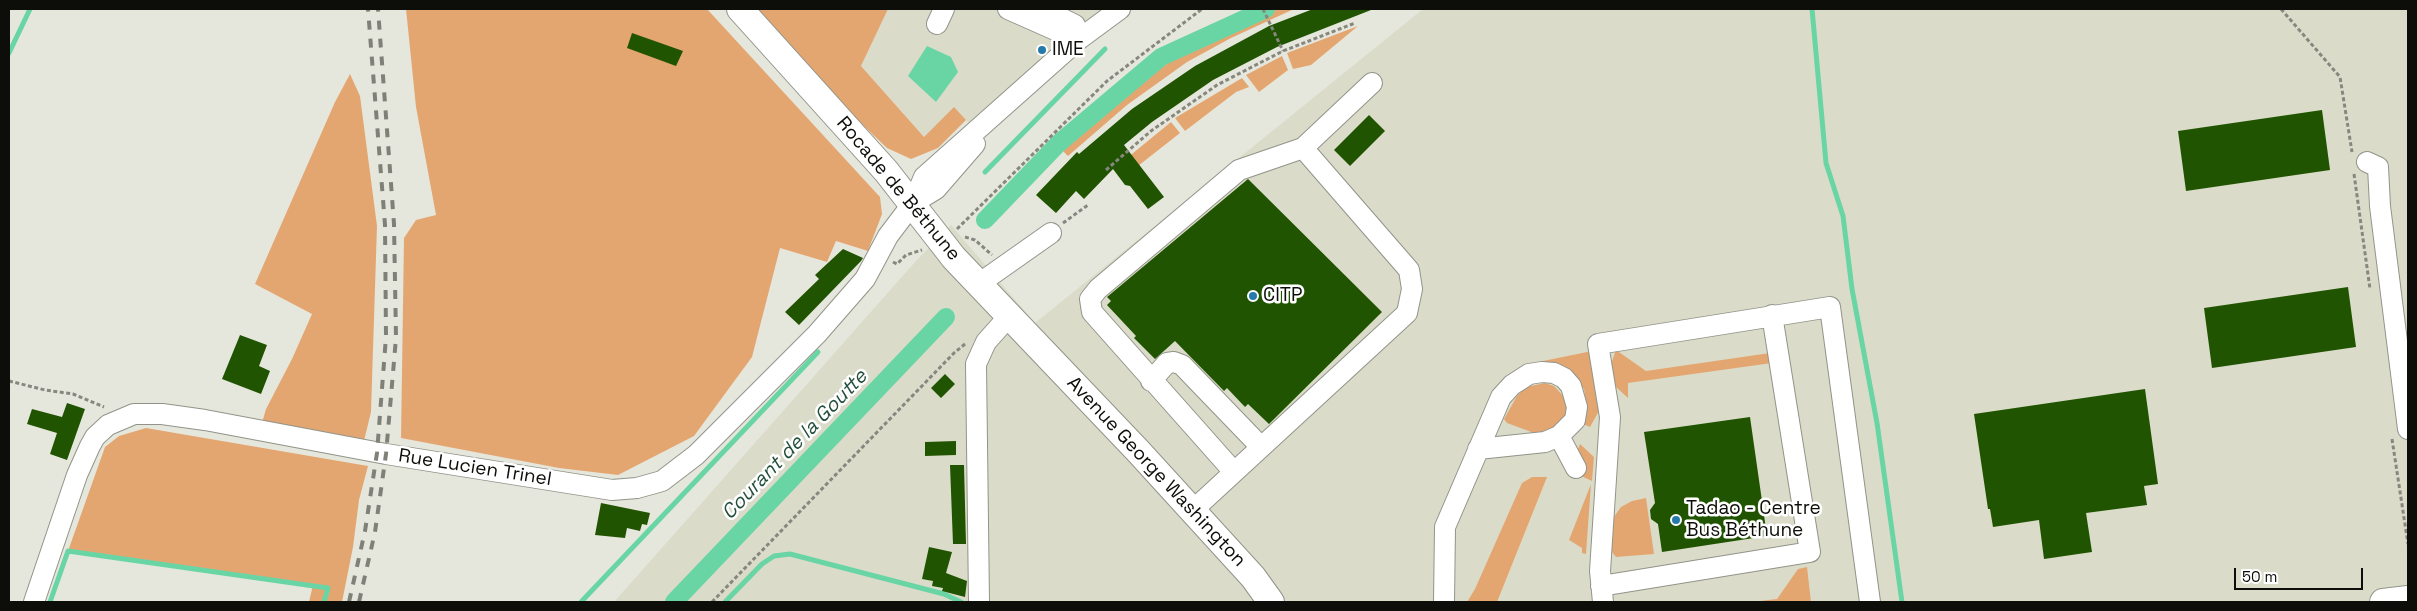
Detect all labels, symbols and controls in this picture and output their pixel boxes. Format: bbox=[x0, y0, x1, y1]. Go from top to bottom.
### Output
place label: IME bbox=[1052, 39, 1084, 61]
marker: IME bbox=[1036, 44, 1048, 56]
street label: Rocade de Béthune bbox=[831, 112, 965, 266]
place label: CITP bbox=[1263, 285, 1302, 307]
marker: CITP bbox=[1247, 290, 1259, 302]
water label: Courant de la Goutte bbox=[717, 365, 873, 525]
street label: Avenue George Washington bbox=[1062, 372, 1250, 572]
street label: Rue Lucien Trinel bbox=[397, 445, 553, 491]
place label: Tadao - Centre Bus Béthune bbox=[1686, 498, 1821, 542]
marker: Tadao - Centre Bus Béthune bbox=[1670, 514, 1682, 526]
scale bar bbox=[2237, 558, 2366, 590]
text: 50 m bbox=[2242, 567, 2277, 586]

